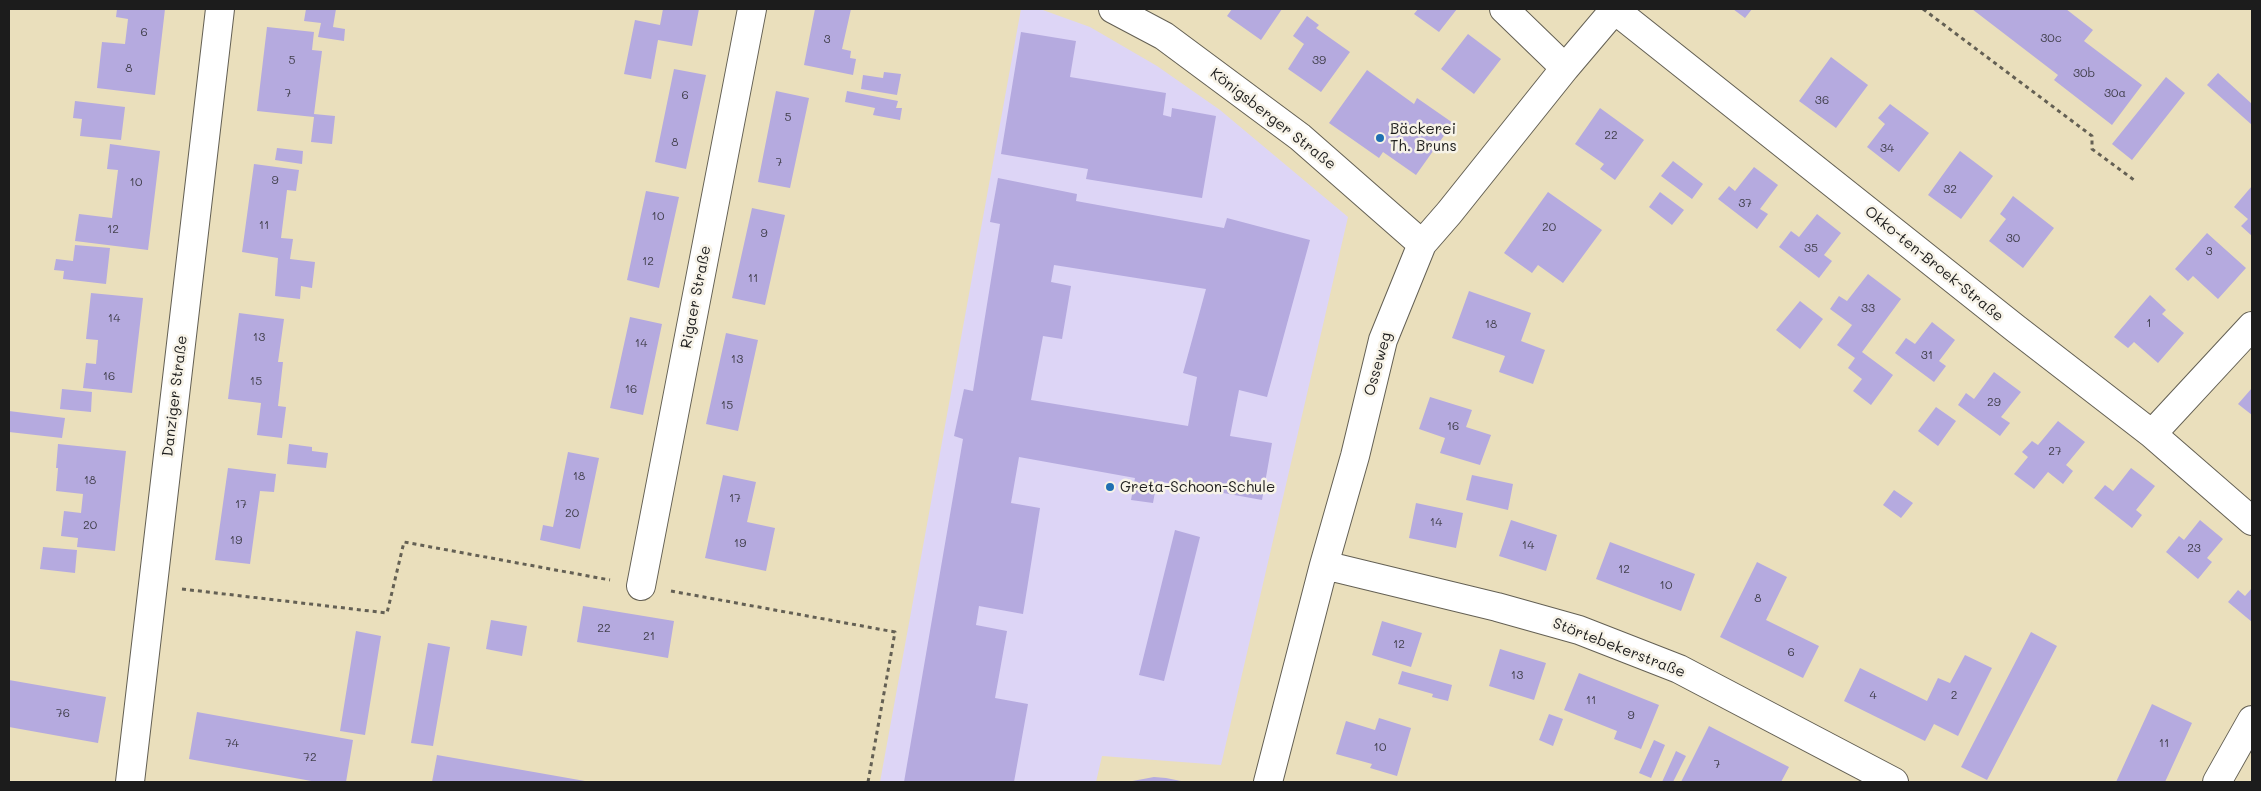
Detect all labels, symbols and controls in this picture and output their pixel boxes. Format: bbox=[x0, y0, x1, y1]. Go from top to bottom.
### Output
house number: 6 bbox=[140, 25, 148, 39]
house number: 30c bbox=[2040, 31, 2062, 45]
house number: 3 bbox=[823, 32, 831, 46]
house number: 5 bbox=[289, 53, 295, 67]
house number: 39 bbox=[1312, 53, 1326, 67]
house number: 8 bbox=[125, 61, 133, 75]
street label: Königsberger Straße bbox=[1207, 64, 1339, 174]
house number: 30b bbox=[2073, 66, 2095, 80]
house number: 7 bbox=[285, 86, 291, 100]
house number: 30a bbox=[2104, 86, 2126, 100]
house number: 6 bbox=[681, 88, 689, 102]
house number: 36 bbox=[1815, 93, 1829, 107]
house number: 5 bbox=[785, 110, 791, 124]
place label: Bäckerei Th. Bruns bbox=[1390, 120, 1457, 155]
house number: 22 bbox=[1604, 128, 1618, 142]
marker: Bäckerei Th. Bruns bbox=[1374, 132, 1386, 144]
house number: 8 bbox=[671, 135, 679, 149]
house number: 34 bbox=[1880, 141, 1894, 155]
house number: 7 bbox=[776, 155, 782, 169]
house number: 9 bbox=[271, 173, 279, 187]
house number: 10 bbox=[130, 175, 142, 189]
house number: 32 bbox=[1943, 182, 1957, 196]
house number: 37 bbox=[1738, 196, 1752, 210]
street label: Okko-ten-Broek-Straße bbox=[1861, 202, 2007, 326]
house number: 10 bbox=[652, 209, 664, 223]
house number: 11 bbox=[259, 218, 269, 232]
house number: 20 bbox=[1542, 220, 1556, 234]
house number: 12 bbox=[107, 222, 119, 236]
house number: 9 bbox=[760, 226, 768, 240]
house number: 30 bbox=[2006, 231, 2020, 245]
house number: 35 bbox=[1804, 241, 1818, 255]
street label: Rigaer Straße bbox=[677, 244, 715, 350]
house number: 3 bbox=[2205, 244, 2213, 258]
house number: 12 bbox=[642, 254, 654, 268]
house number: 11 bbox=[748, 271, 758, 285]
house number: 33 bbox=[1861, 301, 1875, 315]
house number: 14 bbox=[108, 311, 120, 325]
house number: 1 bbox=[2146, 316, 2152, 330]
house number: 18 bbox=[1485, 317, 1497, 331]
house number: 13 bbox=[253, 330, 265, 344]
street label: Osseweg bbox=[1360, 330, 1396, 398]
street label: Danziger Straße bbox=[159, 334, 191, 458]
house number: 14 bbox=[635, 336, 647, 350]
house number: 31 bbox=[1921, 348, 1933, 362]
house number: 13 bbox=[731, 352, 743, 366]
house number: 16 bbox=[103, 369, 115, 383]
house number: 15 bbox=[250, 374, 262, 388]
house number: 16 bbox=[625, 382, 637, 396]
house number: 29 bbox=[1987, 395, 2001, 409]
house number: 15 bbox=[721, 398, 733, 412]
house number: 16 bbox=[1447, 419, 1459, 433]
house number: 27 bbox=[2048, 444, 2062, 458]
house number: 18 bbox=[573, 469, 585, 483]
house number: 18 bbox=[84, 473, 96, 487]
place label: Greta-Schoon-Schule bbox=[1120, 478, 1275, 496]
marker: Greta-Schoon-Schule bbox=[1104, 481, 1116, 493]
house number: 17 bbox=[729, 491, 741, 505]
house number: 17 bbox=[235, 497, 247, 511]
house number: 20 bbox=[565, 506, 579, 520]
house number: 14 bbox=[1430, 515, 1442, 529]
house number: 20 bbox=[83, 518, 97, 532]
house number: 19 bbox=[230, 533, 242, 547]
house number: 19 bbox=[734, 536, 746, 550]
house number: 14 bbox=[1522, 538, 1534, 552]
house number: 23 bbox=[2187, 541, 2201, 555]
house number: 12 bbox=[1618, 562, 1630, 576]
house number: 10 bbox=[1660, 578, 1672, 592]
house number: 8 bbox=[1754, 591, 1762, 605]
street label: Störtebekerstraße bbox=[1550, 614, 1688, 682]
house number: 22 bbox=[597, 621, 611, 635]
house number: 21 bbox=[643, 629, 655, 643]
house number: 12 bbox=[1393, 637, 1405, 651]
house number: 6 bbox=[1787, 645, 1795, 659]
house number: 13 bbox=[1511, 668, 1523, 682]
house number: 4 bbox=[1869, 688, 1877, 702]
house number: 2 bbox=[1951, 688, 1957, 702]
house number: 11 bbox=[1586, 693, 1596, 707]
house number: 76 bbox=[56, 706, 70, 720]
house number: 9 bbox=[1627, 708, 1635, 722]
house number: 74 bbox=[225, 736, 239, 750]
house number: 11 bbox=[2159, 736, 2169, 750]
house number: 10 bbox=[1374, 740, 1386, 754]
house number: 72 bbox=[303, 750, 317, 764]
house number: 7 bbox=[1714, 757, 1720, 771]

